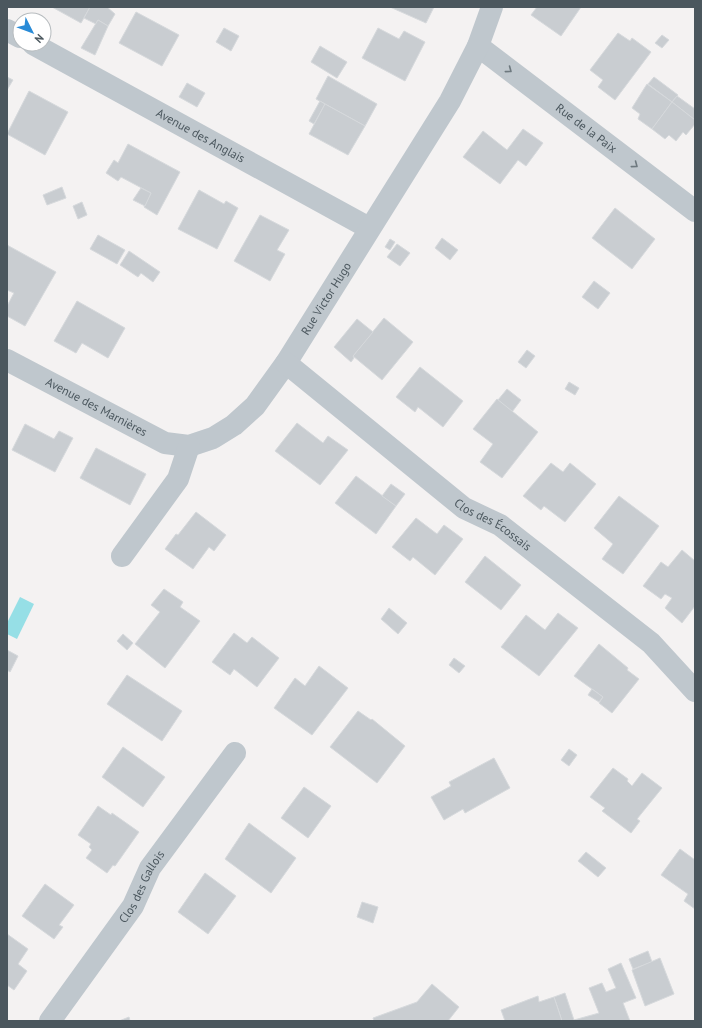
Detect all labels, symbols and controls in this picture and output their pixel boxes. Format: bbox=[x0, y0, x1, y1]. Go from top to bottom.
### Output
north arrow bbox=[12, 12, 52, 52]
text: N bbox=[32, 31, 47, 46]
one-way arrow bbox=[505, 65, 512, 72]
street label: Rue de la Paix bbox=[553, 100, 620, 156]
street label: Avenue des Anglais bbox=[154, 105, 248, 166]
one-way arrow bbox=[630, 160, 637, 167]
street label: Rue Victor Hugo bbox=[298, 259, 354, 337]
street label: Avenue des Marnières bbox=[43, 374, 150, 439]
street label: Clos des Écossais bbox=[451, 495, 535, 554]
street label: Clos des Gallois bbox=[115, 847, 168, 926]

